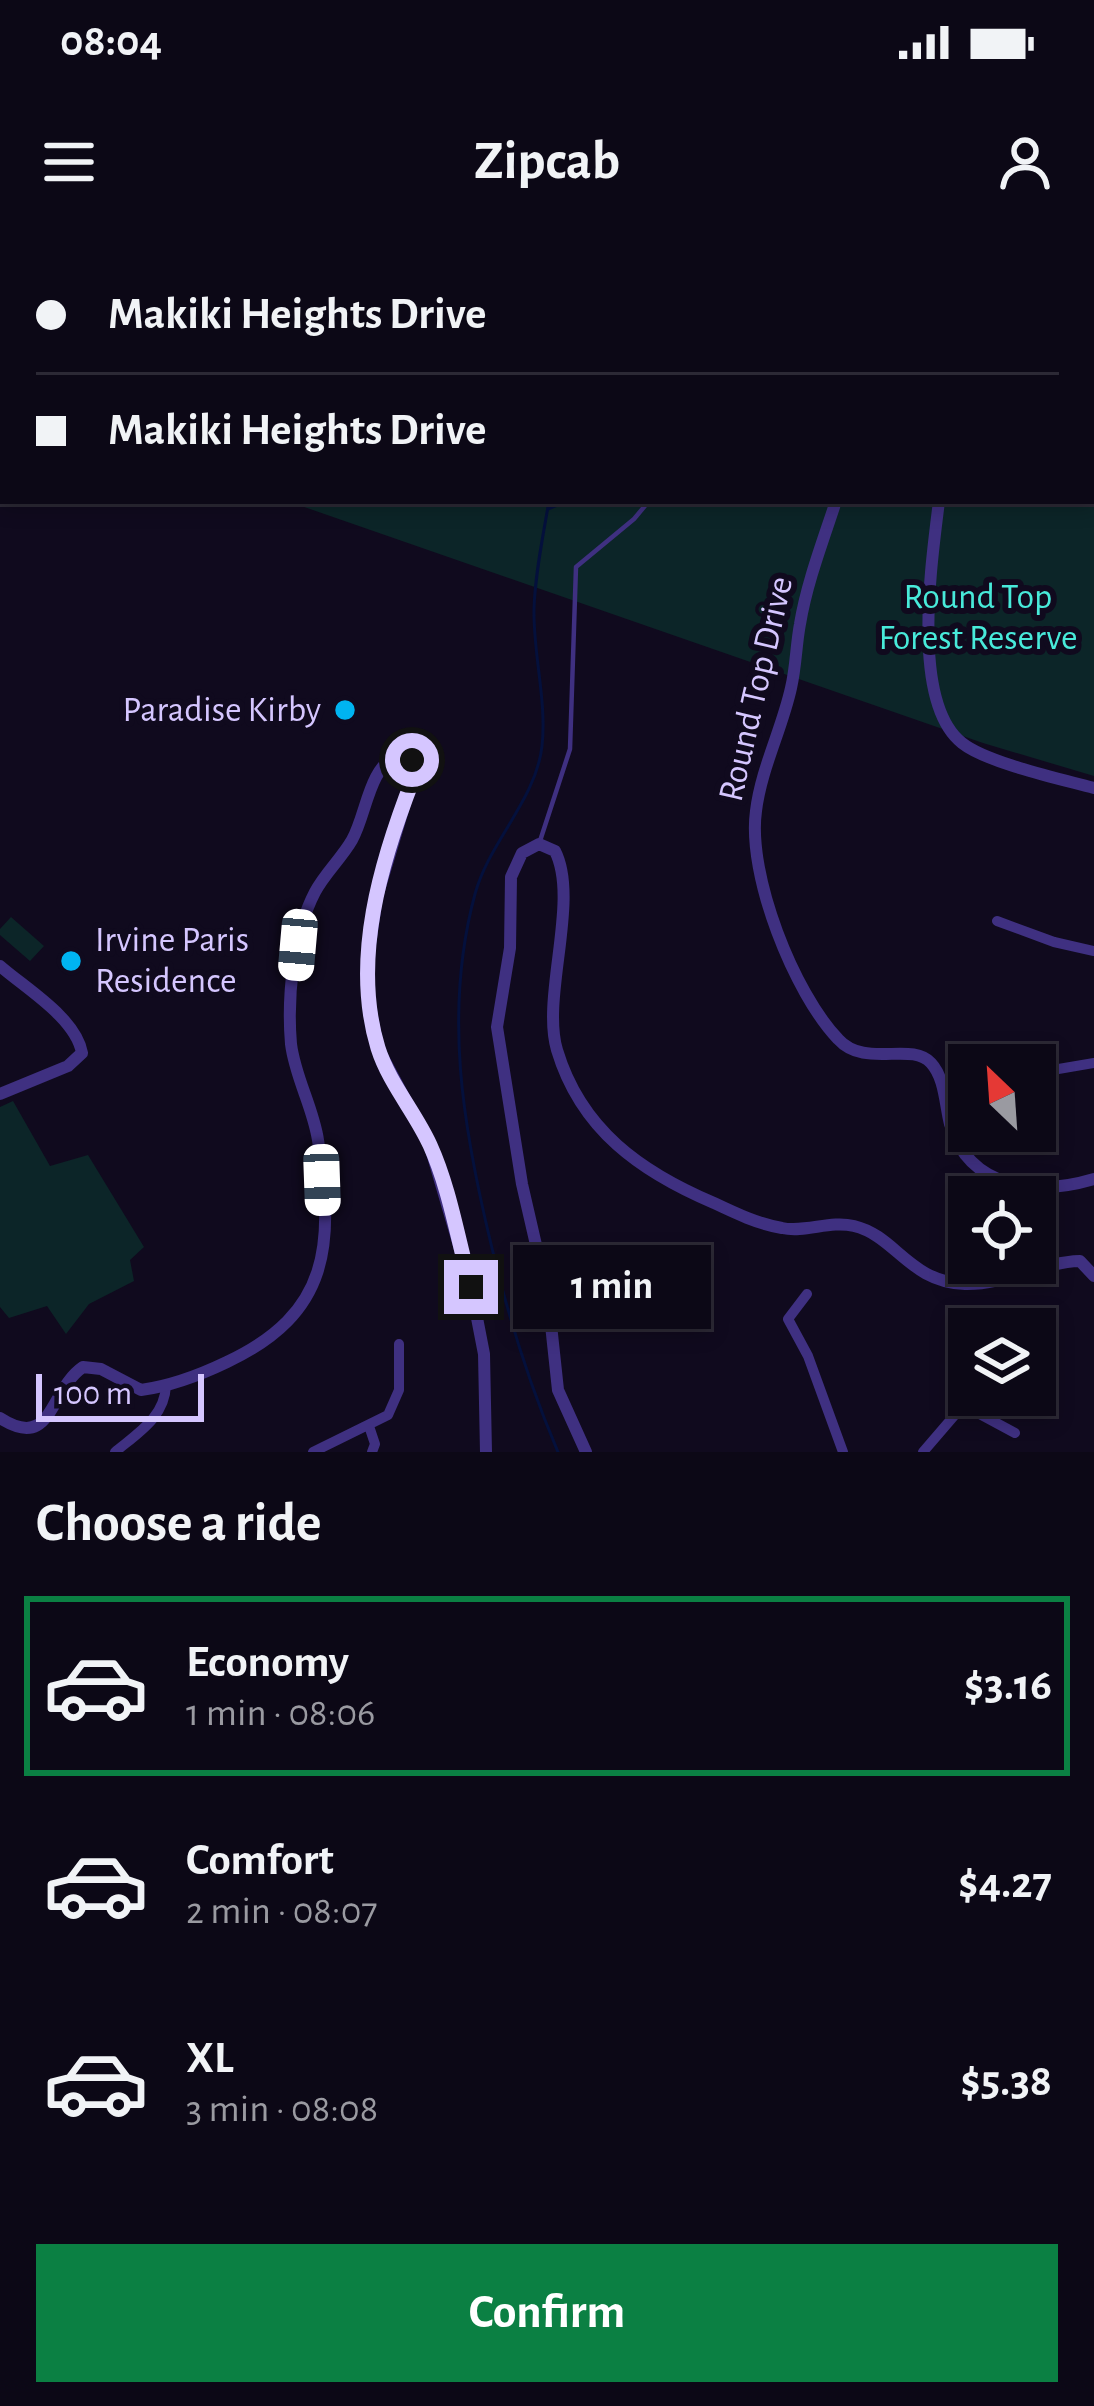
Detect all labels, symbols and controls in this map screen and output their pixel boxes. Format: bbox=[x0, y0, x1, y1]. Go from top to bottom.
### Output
text: 08:04 bbox=[60, 19, 162, 64]
icon: menu bbox=[36, 129, 102, 195]
icon: person bbox=[992, 129, 1058, 195]
text: Zipcab bbox=[474, 135, 620, 189]
text: Makiki Heights Drive bbox=[108, 292, 487, 337]
text: Makiki Heights Drive bbox=[108, 408, 487, 453]
street label: Round Top Drive bbox=[713, 573, 799, 805]
park label: Round Top Forest Reserve bbox=[878, 579, 1078, 656]
place label: Paradise Kirby bbox=[122, 692, 321, 728]
marker: Paradise Kirby bbox=[332, 697, 358, 723]
route start bbox=[385, 733, 439, 787]
car bbox=[277, 908, 319, 982]
place label: Irvine Paris Residence bbox=[95, 922, 249, 999]
marker: Irvine Paris Residence bbox=[58, 948, 84, 974]
north arrow bbox=[948, 1044, 1056, 1152]
map controls bbox=[948, 1044, 1056, 1416]
car bbox=[303, 1143, 341, 1217]
button: locate bbox=[948, 1176, 1056, 1284]
callout: 1 min bbox=[513, 1245, 711, 1329]
route end bbox=[444, 1260, 498, 1314]
text: 1 min bbox=[571, 1267, 653, 1306]
button: layers bbox=[948, 1308, 1056, 1416]
scale bar bbox=[36, 1368, 204, 1421]
text: 100 m bbox=[54, 1378, 132, 1411]
text: Choose a ride bbox=[36, 1497, 322, 1551]
icon: car bbox=[42, 1632, 150, 1740]
text: Economy bbox=[186, 1640, 349, 1685]
text: $3.16 bbox=[964, 1663, 1052, 1708]
text: 1 min · 08:06 bbox=[186, 1694, 375, 1733]
icon: car bbox=[42, 1830, 150, 1938]
text: Comfort bbox=[186, 1838, 334, 1883]
text: $4.27 bbox=[958, 1861, 1052, 1906]
text: 2 min · 08:07 bbox=[186, 1892, 378, 1931]
icon: car bbox=[42, 2028, 150, 2136]
text: XL bbox=[186, 2036, 234, 2081]
text: $5.38 bbox=[960, 2059, 1052, 2104]
text: 3 min · 08:08 bbox=[186, 2090, 378, 2129]
button: Confirm bbox=[36, 2244, 1058, 2382]

